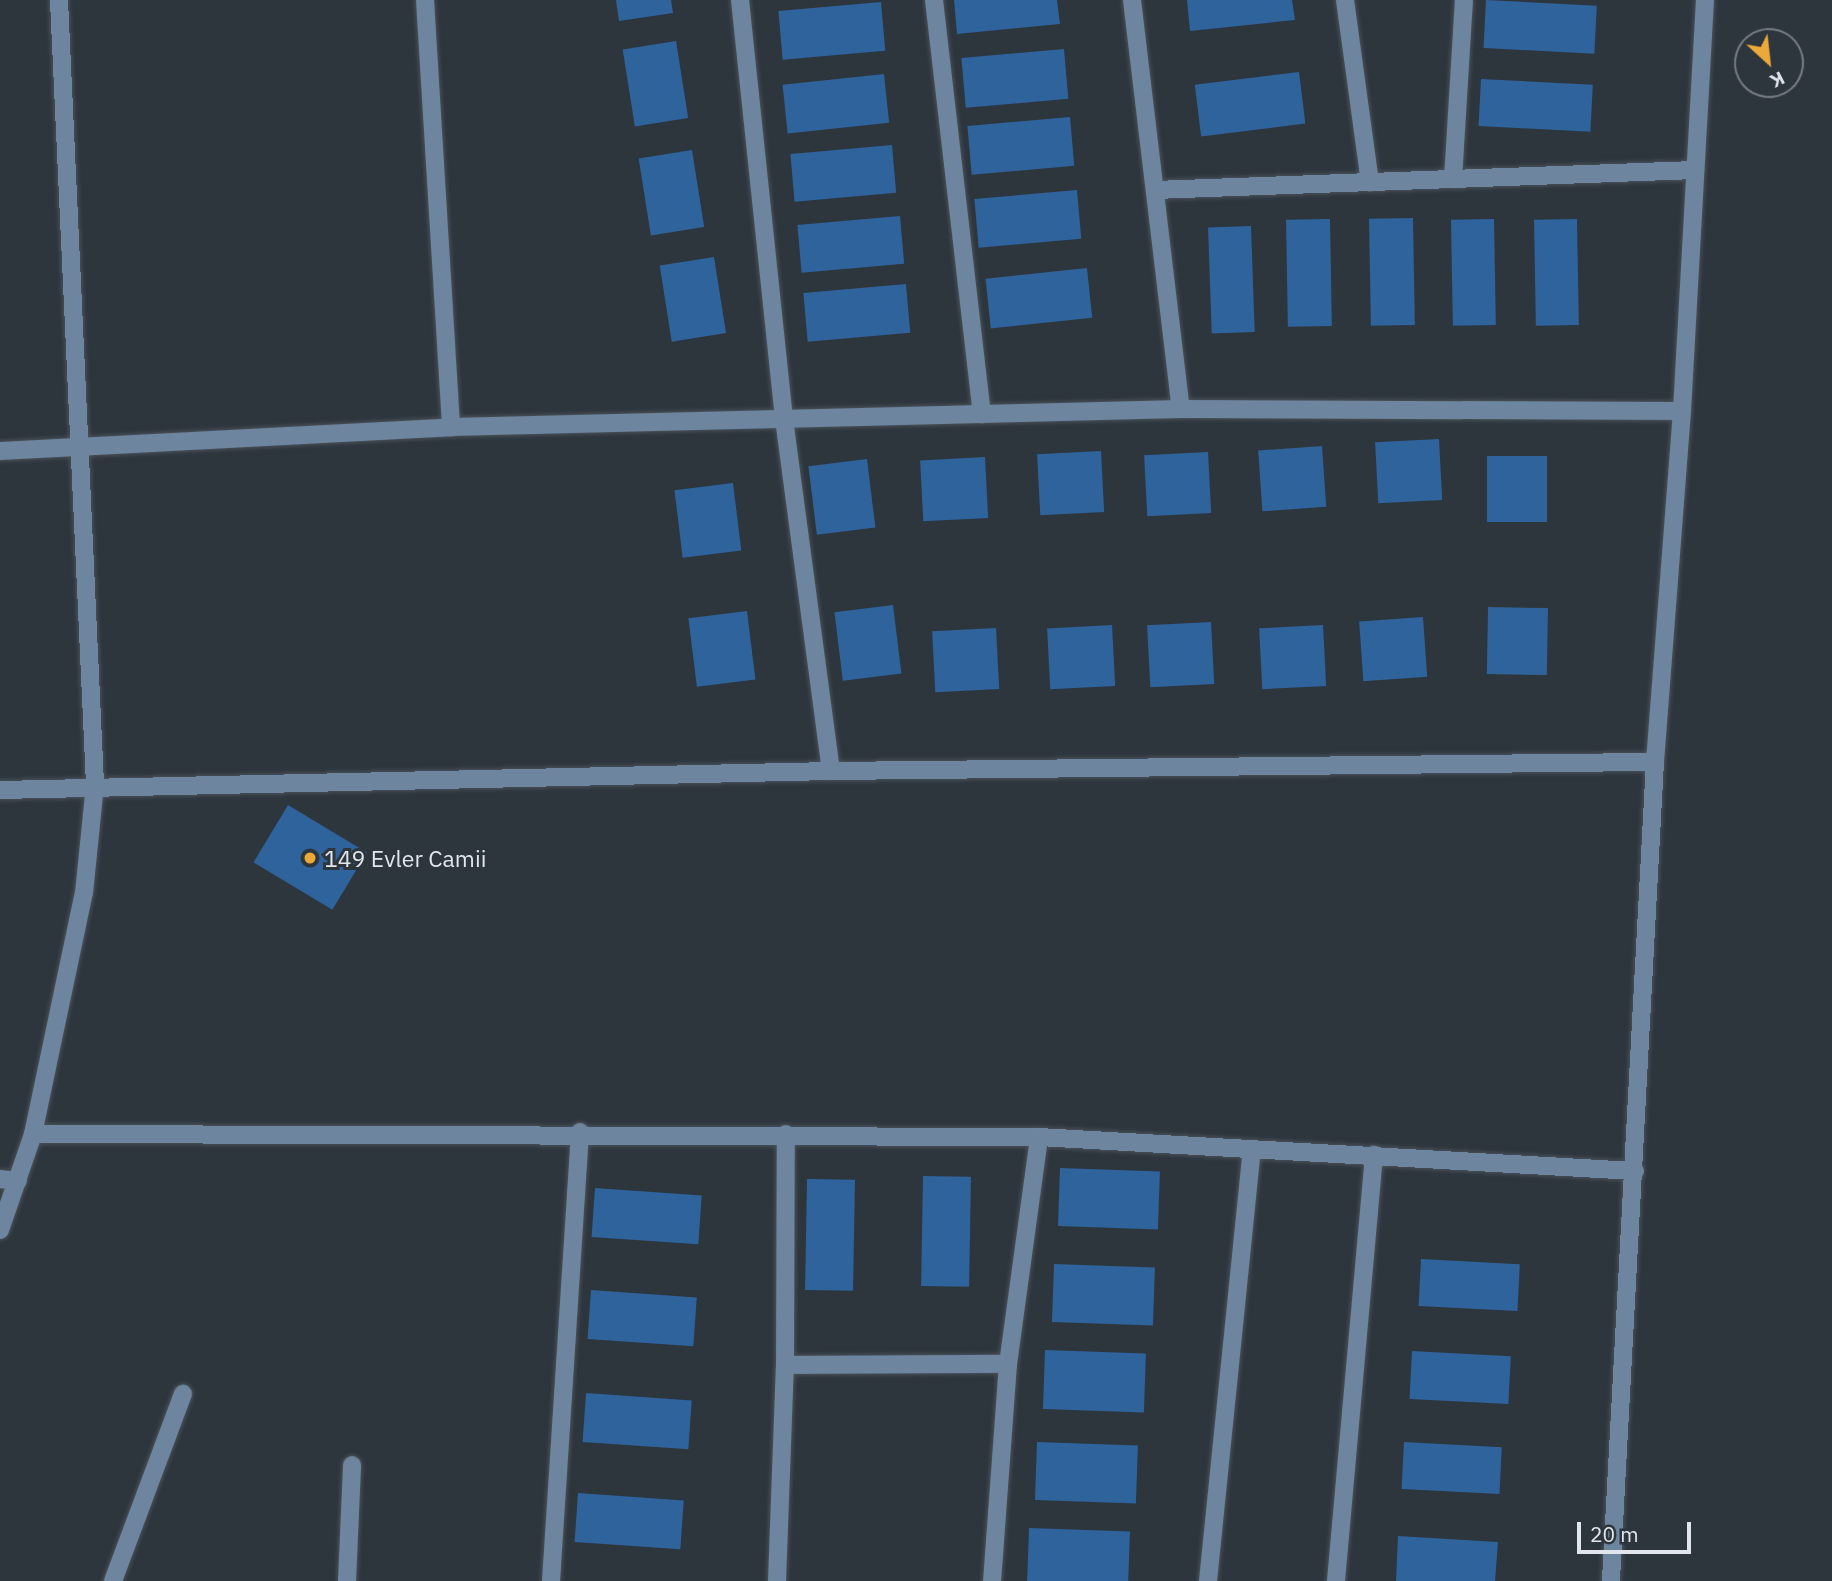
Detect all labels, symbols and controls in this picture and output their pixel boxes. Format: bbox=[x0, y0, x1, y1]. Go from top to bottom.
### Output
north arrow bbox=[1734, 28, 1804, 98]
text: K bbox=[1766, 66, 1789, 94]
place label: 149 Evler Camii bbox=[324, 844, 486, 872]
marker: 149 Evler Camii bbox=[302, 850, 318, 866]
scale bar bbox=[1580, 1508, 1694, 1552]
text: 20 m bbox=[1590, 1520, 1639, 1548]

